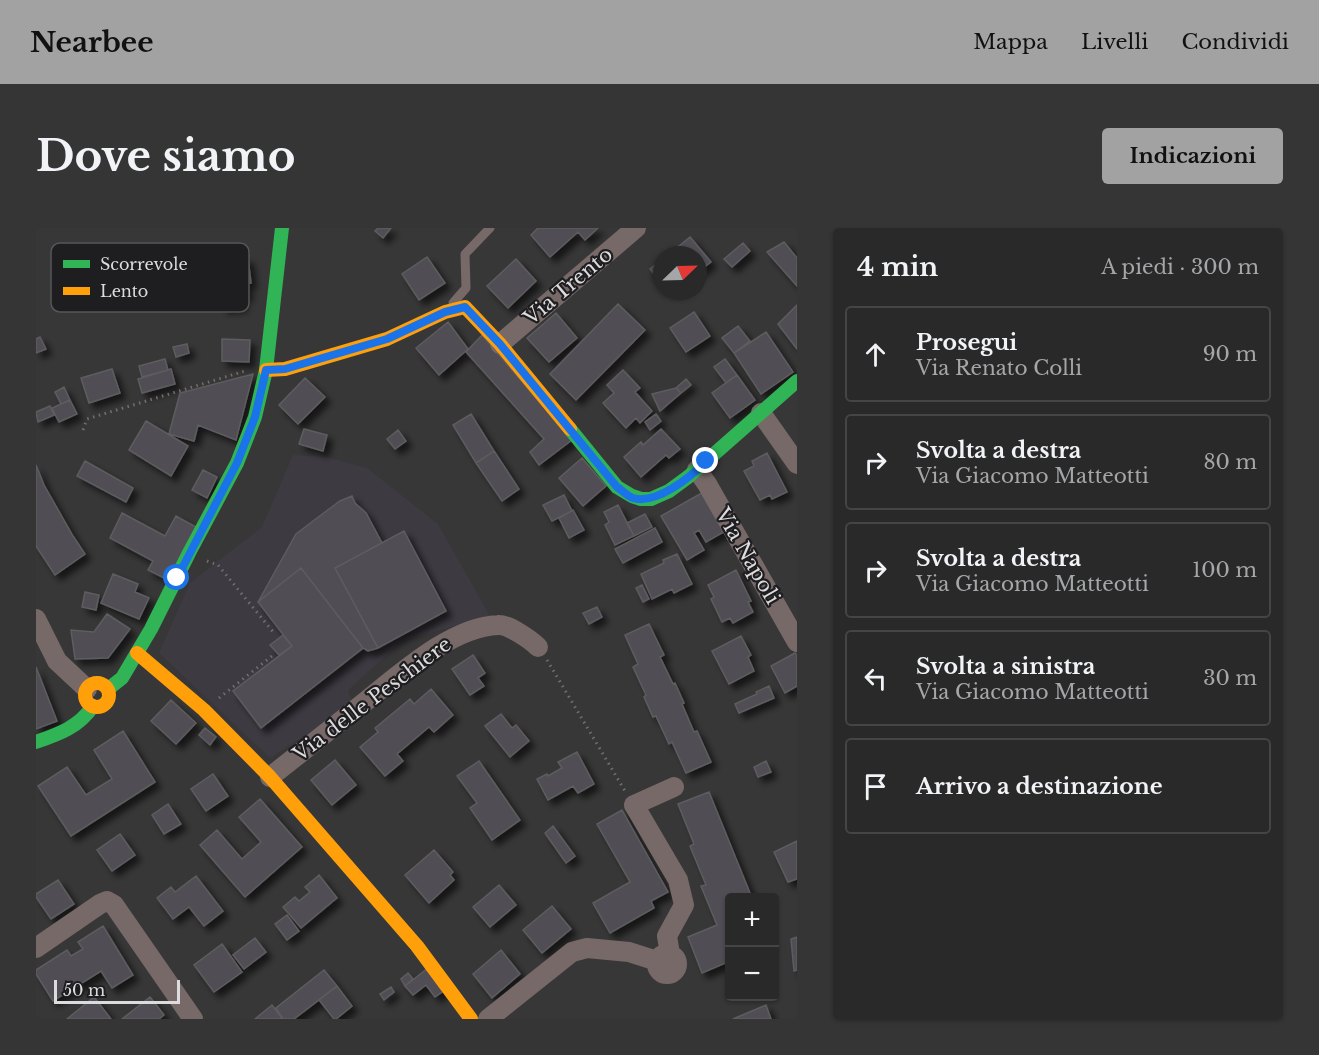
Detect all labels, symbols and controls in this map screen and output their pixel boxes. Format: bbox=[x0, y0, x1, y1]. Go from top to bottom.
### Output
text: Nearbee bbox=[30, 25, 154, 60]
text: Mappa bbox=[973, 29, 1048, 55]
text: Livelli bbox=[1081, 29, 1148, 55]
text: Condividi bbox=[1181, 29, 1289, 55]
button: Indicazioni bbox=[1102, 128, 1283, 184]
text: Dove siamo bbox=[36, 130, 295, 182]
street label: Via Trento bbox=[518, 242, 617, 331]
legend bbox=[51, 243, 249, 312]
north arrow bbox=[653, 246, 707, 300]
text: 4 min bbox=[857, 251, 938, 283]
text: Scorrevole bbox=[100, 254, 188, 274]
text: A piedi · 300 m bbox=[1101, 255, 1259, 279]
text: Lento bbox=[100, 281, 148, 301]
text: Prosegui bbox=[916, 329, 1017, 356]
icon: ahead bbox=[859, 338, 892, 371]
text: 90 m bbox=[1203, 342, 1257, 366]
text: Via Renato Colli bbox=[916, 356, 1082, 380]
text: Svolta a destra bbox=[916, 437, 1081, 464]
icon: right bbox=[859, 446, 892, 479]
route end bbox=[692, 447, 718, 473]
text: 80 m bbox=[1203, 450, 1257, 474]
text: Via Giacomo Matteotti bbox=[916, 464, 1149, 488]
street label: Via Napoli bbox=[710, 503, 785, 609]
text: Svolta a destra bbox=[916, 545, 1081, 572]
icon: right bbox=[859, 554, 892, 587]
text: 100 m bbox=[1192, 558, 1257, 582]
route start bbox=[163, 564, 189, 590]
text: Via Giacomo Matteotti bbox=[916, 572, 1149, 596]
street label: Via delle Peschiere bbox=[288, 632, 456, 767]
text: Svolta a sinistra bbox=[916, 653, 1095, 680]
icon: left bbox=[859, 662, 892, 695]
text: 30 m bbox=[1203, 666, 1257, 690]
text: Via Giacomo Matteotti bbox=[916, 680, 1149, 704]
icon: arrive bbox=[859, 770, 892, 803]
text: Arrivo a destinazione bbox=[916, 773, 1163, 800]
map controls bbox=[725, 893, 779, 1001]
button: + bbox=[725, 893, 779, 947]
button: − bbox=[725, 947, 779, 1001]
scale bar bbox=[54, 977, 180, 1004]
text: 50 m bbox=[63, 980, 105, 1000]

